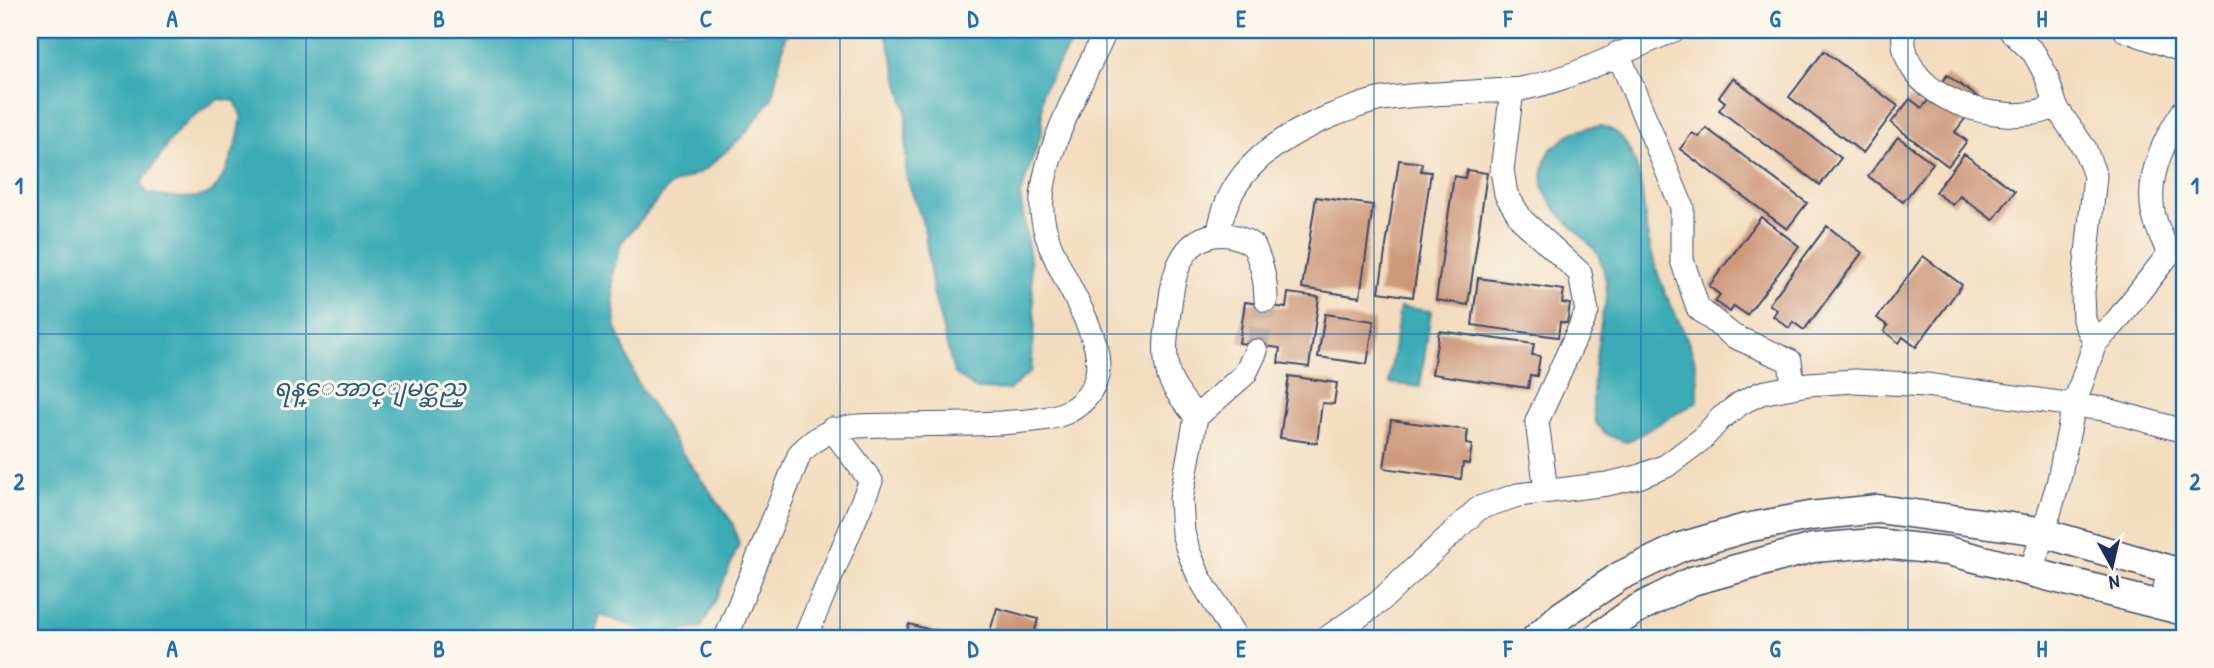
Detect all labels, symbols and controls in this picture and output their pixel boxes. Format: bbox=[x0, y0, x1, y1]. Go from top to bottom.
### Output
text: A bbox=[166, 3, 178, 34]
text: B bbox=[433, 3, 445, 34]
text: C bbox=[700, 3, 712, 34]
text: D bbox=[968, 3, 980, 34]
text: E bbox=[1236, 3, 1247, 34]
text: F bbox=[1503, 3, 1514, 34]
text: G bbox=[1769, 3, 1781, 34]
text: H bbox=[2037, 3, 2048, 34]
text: 1 bbox=[15, 170, 23, 201]
text: 1 bbox=[2191, 170, 2199, 201]
water label: ရန္ေအာင္ျမင္ဆည္ bbox=[274, 371, 467, 408]
text: 2 bbox=[14, 466, 25, 497]
text: 2 bbox=[2190, 466, 2201, 497]
north arrow bbox=[2078, 532, 2148, 602]
text: N bbox=[2108, 569, 2121, 596]
text: A bbox=[166, 633, 178, 664]
text: B bbox=[433, 633, 445, 664]
text: C bbox=[700, 633, 712, 664]
text: D bbox=[968, 633, 980, 664]
text: E bbox=[1236, 633, 1247, 664]
text: F bbox=[1503, 633, 1514, 664]
text: G bbox=[1769, 633, 1781, 664]
text: H bbox=[2037, 633, 2048, 664]

